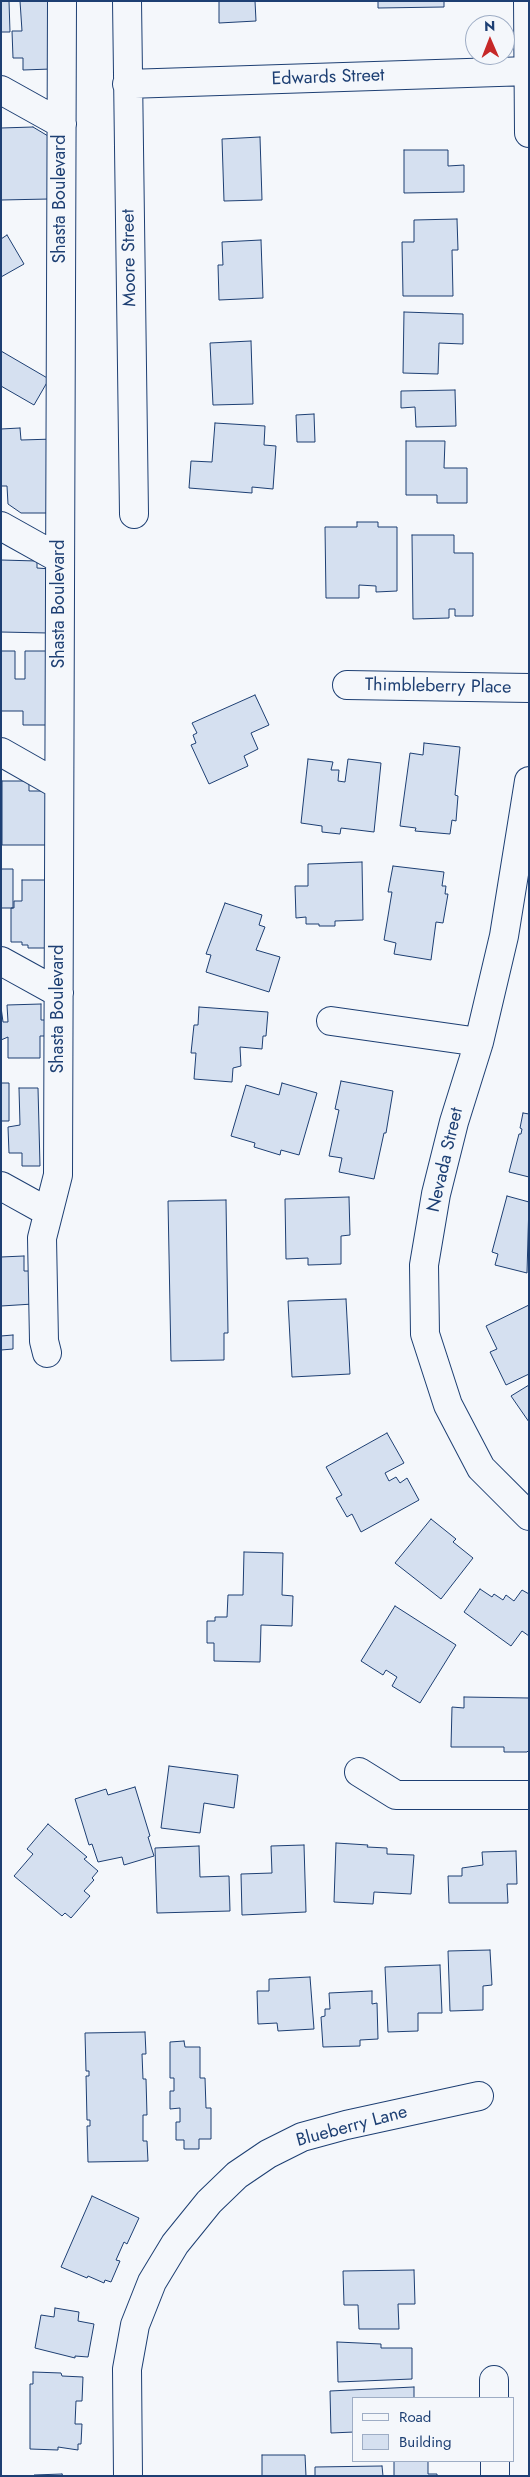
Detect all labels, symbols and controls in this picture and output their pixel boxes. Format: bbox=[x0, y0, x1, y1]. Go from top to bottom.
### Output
north arrow bbox=[465, 15, 515, 65]
text: N bbox=[484, 16, 495, 36]
street label: Edwards Street bbox=[271, 65, 385, 91]
street label: Shasta Boulevard bbox=[50, 134, 72, 264]
street label: Moore Street bbox=[118, 209, 142, 307]
street label: Shasta Boulevard bbox=[49, 539, 71, 669]
street label: Thimbleberry Place bbox=[365, 675, 511, 699]
street label: Shasta Boulevard bbox=[48, 944, 70, 1074]
street label: Nevada Street bbox=[423, 1106, 469, 1214]
street label: Blueberry Lane bbox=[294, 2102, 410, 2152]
legend bbox=[352, 2397, 515, 2462]
text: Road bbox=[399, 2406, 431, 2428]
text: Building bbox=[399, 2431, 451, 2453]

